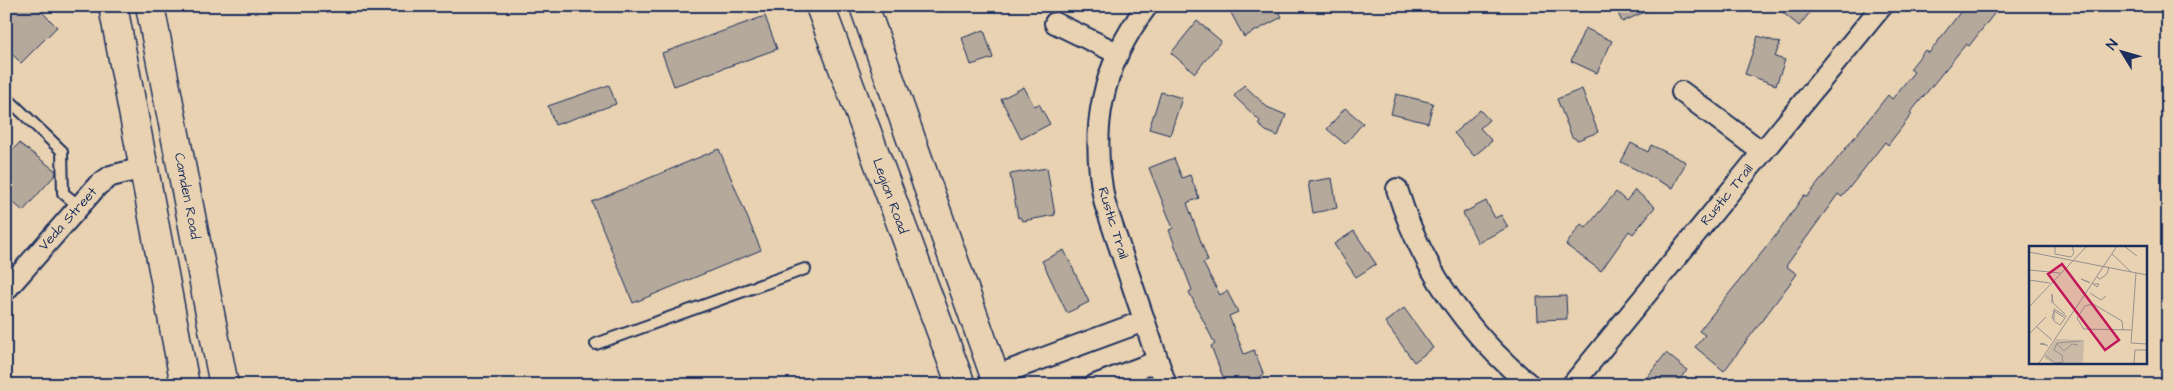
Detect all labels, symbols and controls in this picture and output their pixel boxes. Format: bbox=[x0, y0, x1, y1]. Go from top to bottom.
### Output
north arrow bbox=[2096, 28, 2146, 78]
text: N bbox=[2102, 35, 2123, 54]
street label: Camden Road bbox=[169, 151, 205, 241]
street label: Legion Road bbox=[867, 155, 913, 237]
street label: Rustic Trail bbox=[1696, 160, 1758, 230]
street label: Veda Street bbox=[34, 183, 102, 255]
street label: Rustic Trail bbox=[1093, 185, 1133, 261]
inset map bbox=[2029, 246, 2146, 364]

